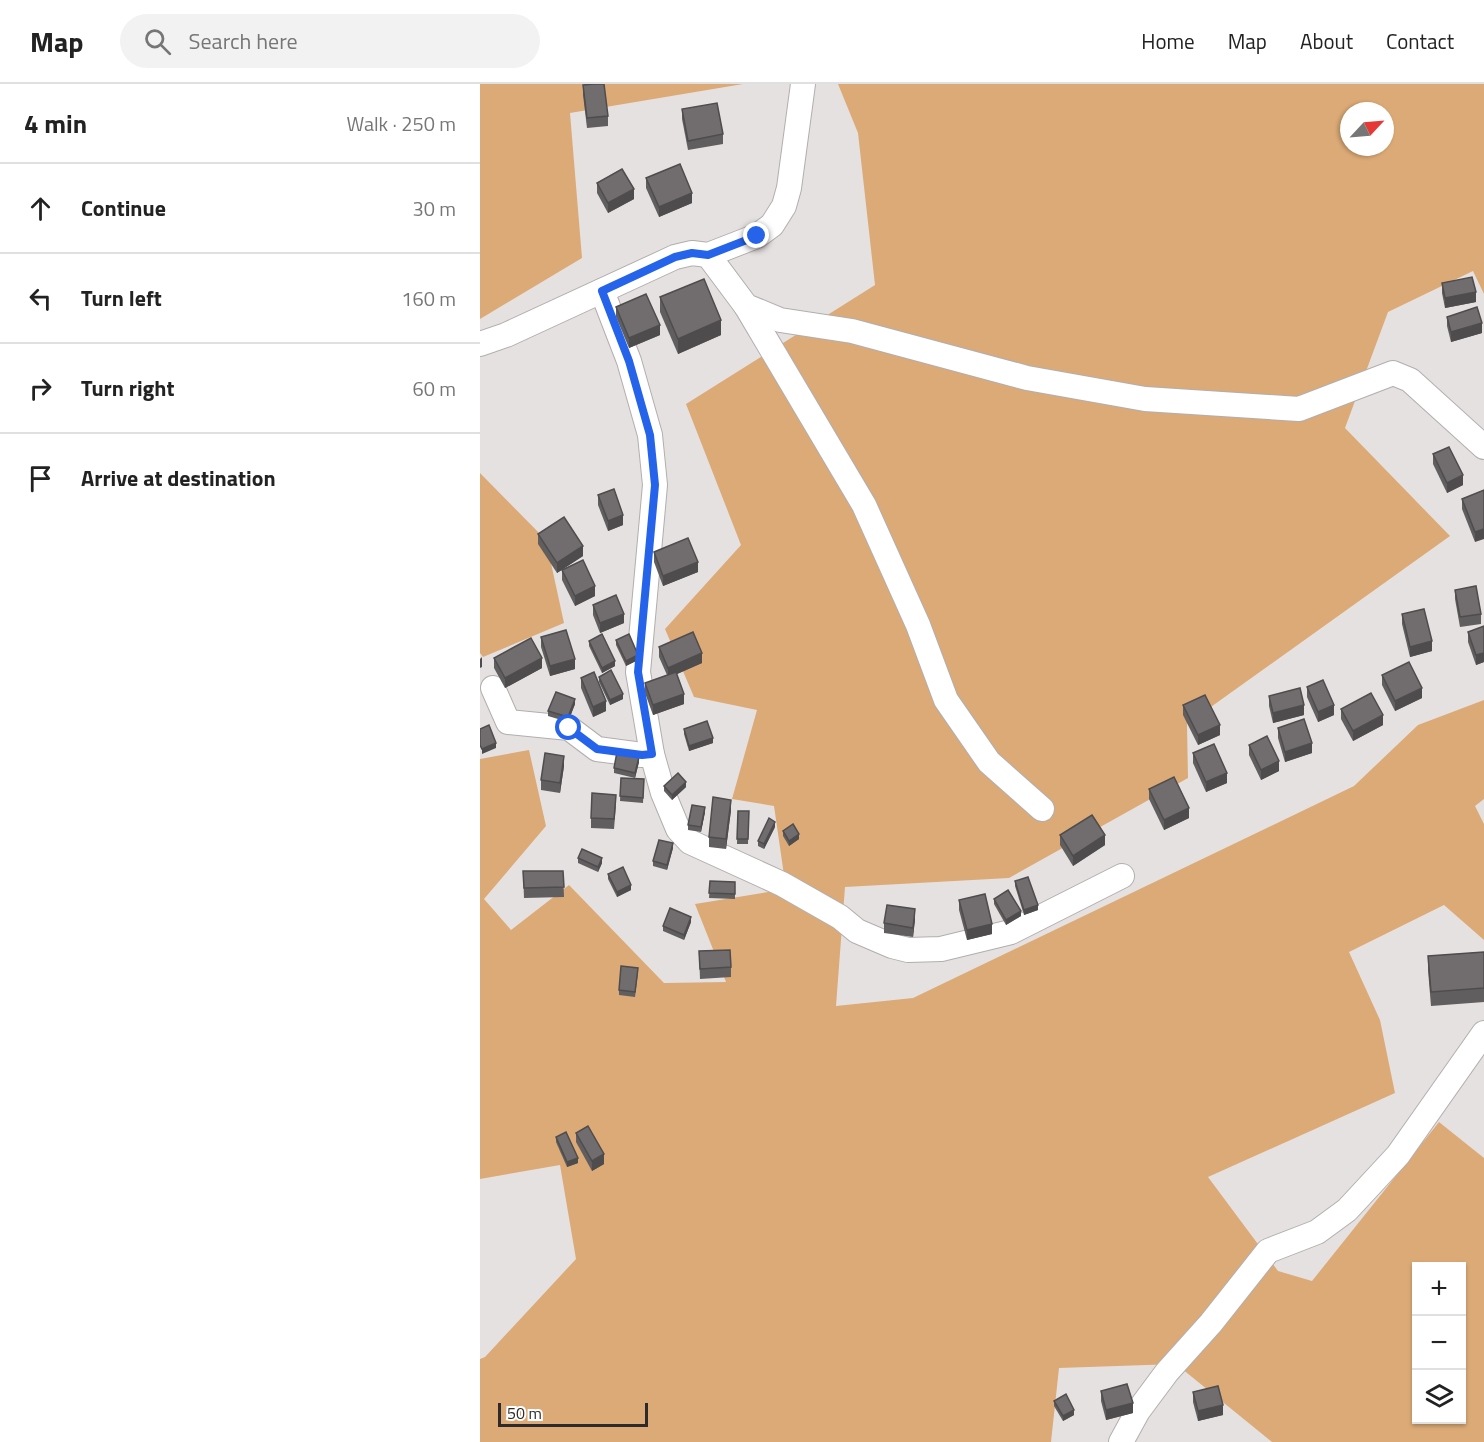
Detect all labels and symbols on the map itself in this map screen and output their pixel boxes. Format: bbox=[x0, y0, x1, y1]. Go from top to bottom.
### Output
north arrow bbox=[1340, 102, 1394, 156]
route end bbox=[743, 222, 769, 248]
route start bbox=[555, 714, 581, 740]
scale bar bbox=[498, 1400, 648, 1428]

